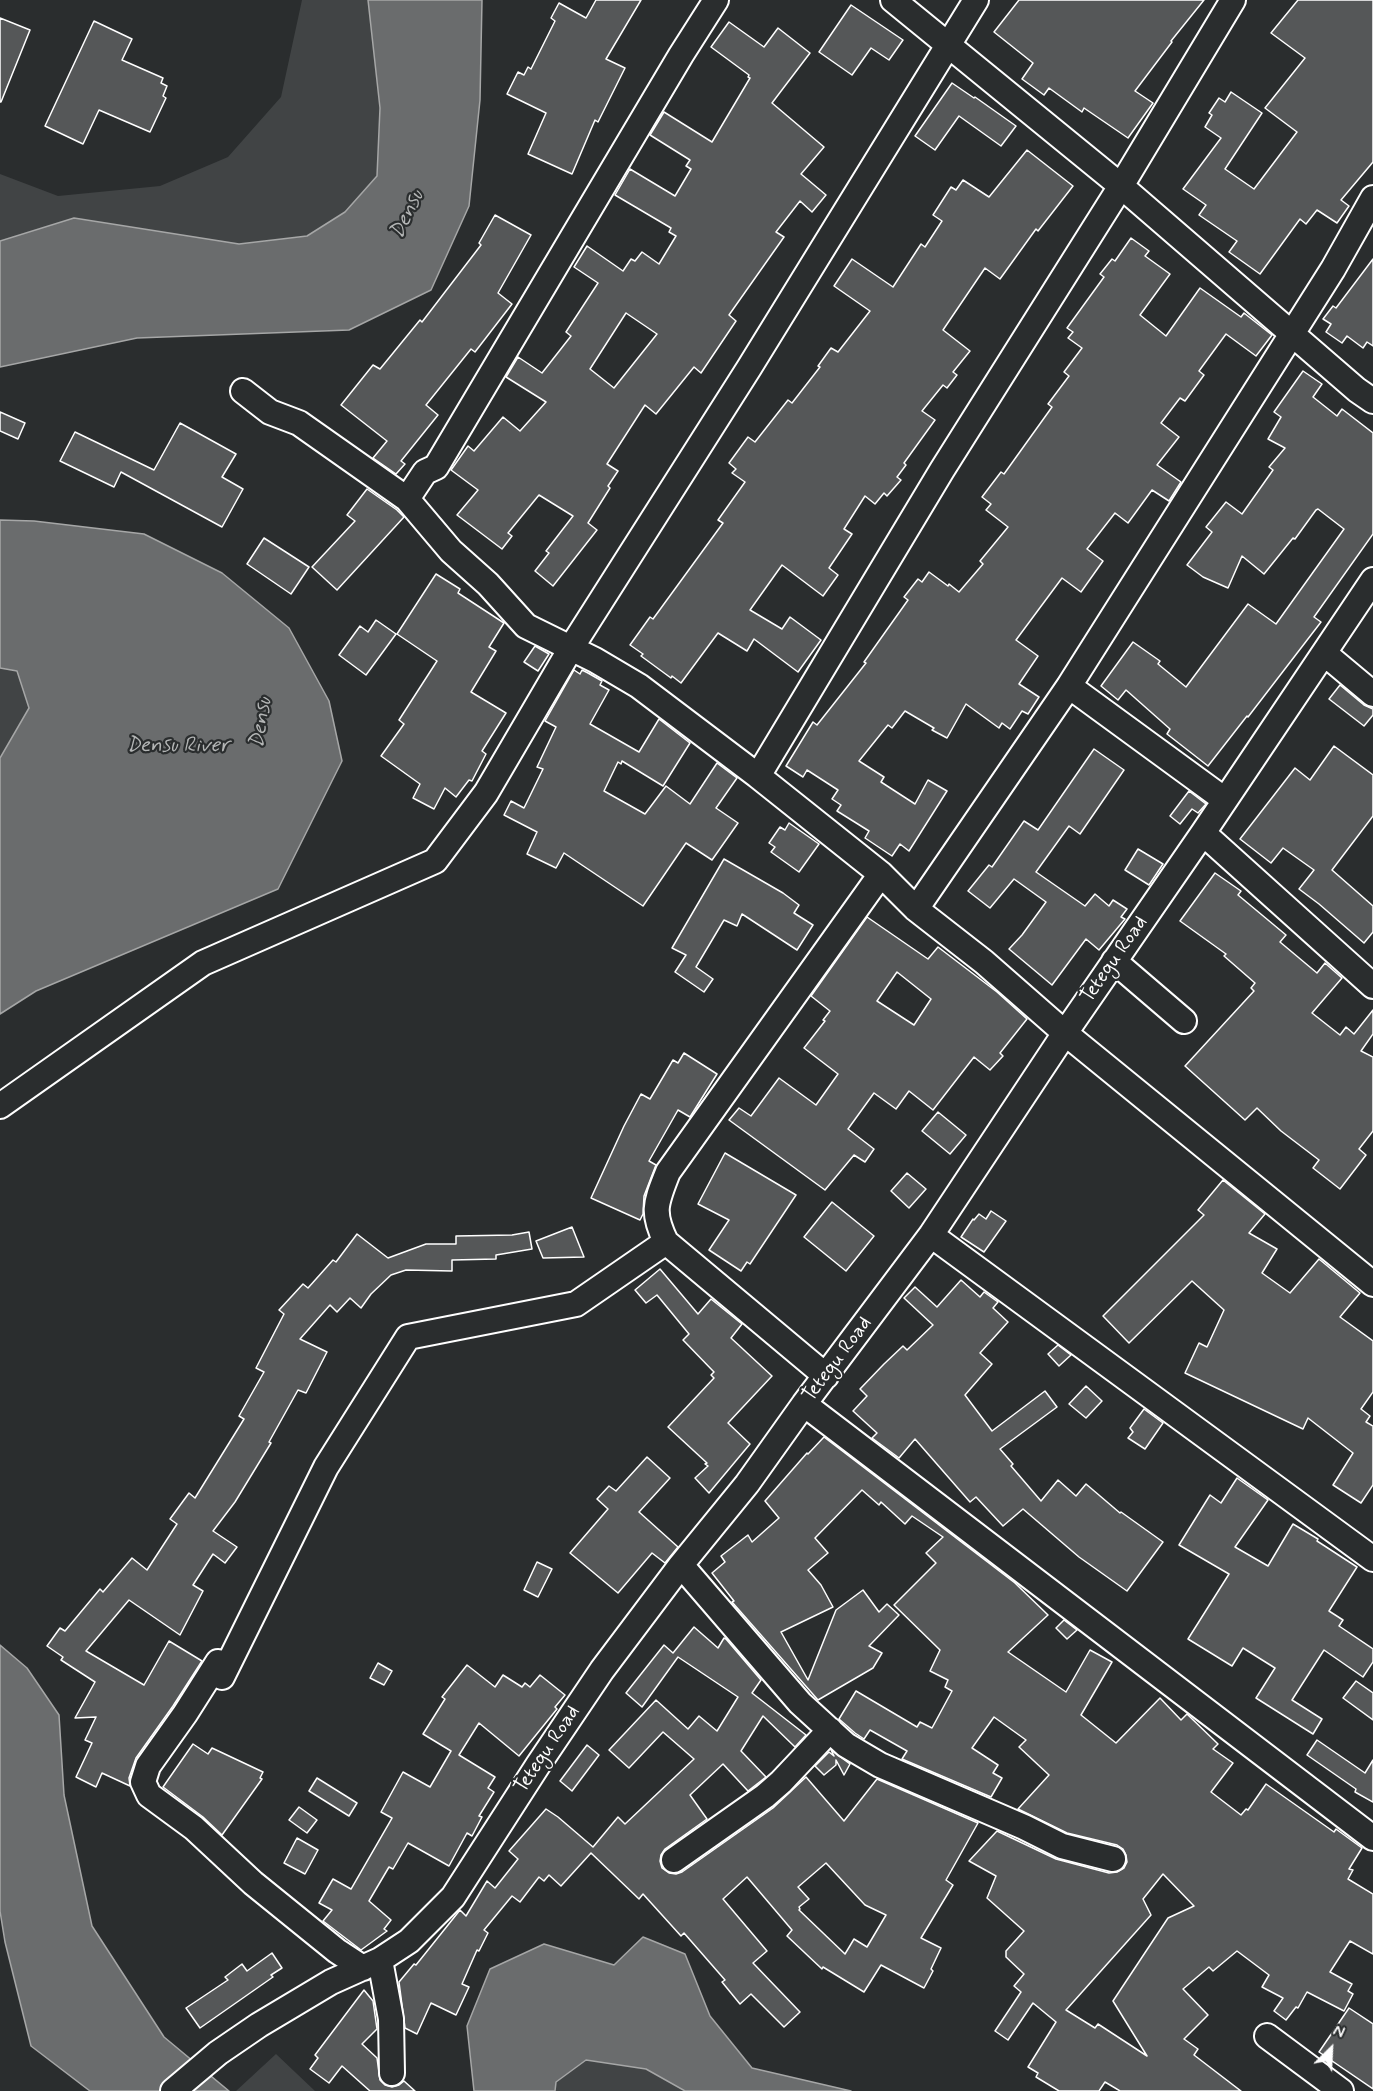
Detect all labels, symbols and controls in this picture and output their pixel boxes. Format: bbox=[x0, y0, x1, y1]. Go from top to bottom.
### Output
water label: Densu bbox=[385, 186, 431, 244]
water label: Densu bbox=[246, 696, 278, 750]
water label: Densu River bbox=[126, 734, 230, 760]
street label: Tetegu Road bbox=[1076, 912, 1154, 1008]
street label: Tetegu Road bbox=[798, 1313, 878, 1407]
street label: Tetegu Road bbox=[510, 1702, 586, 1798]
north arrow bbox=[1301, 2019, 1361, 2079]
text: N bbox=[1329, 2020, 1348, 2044]

